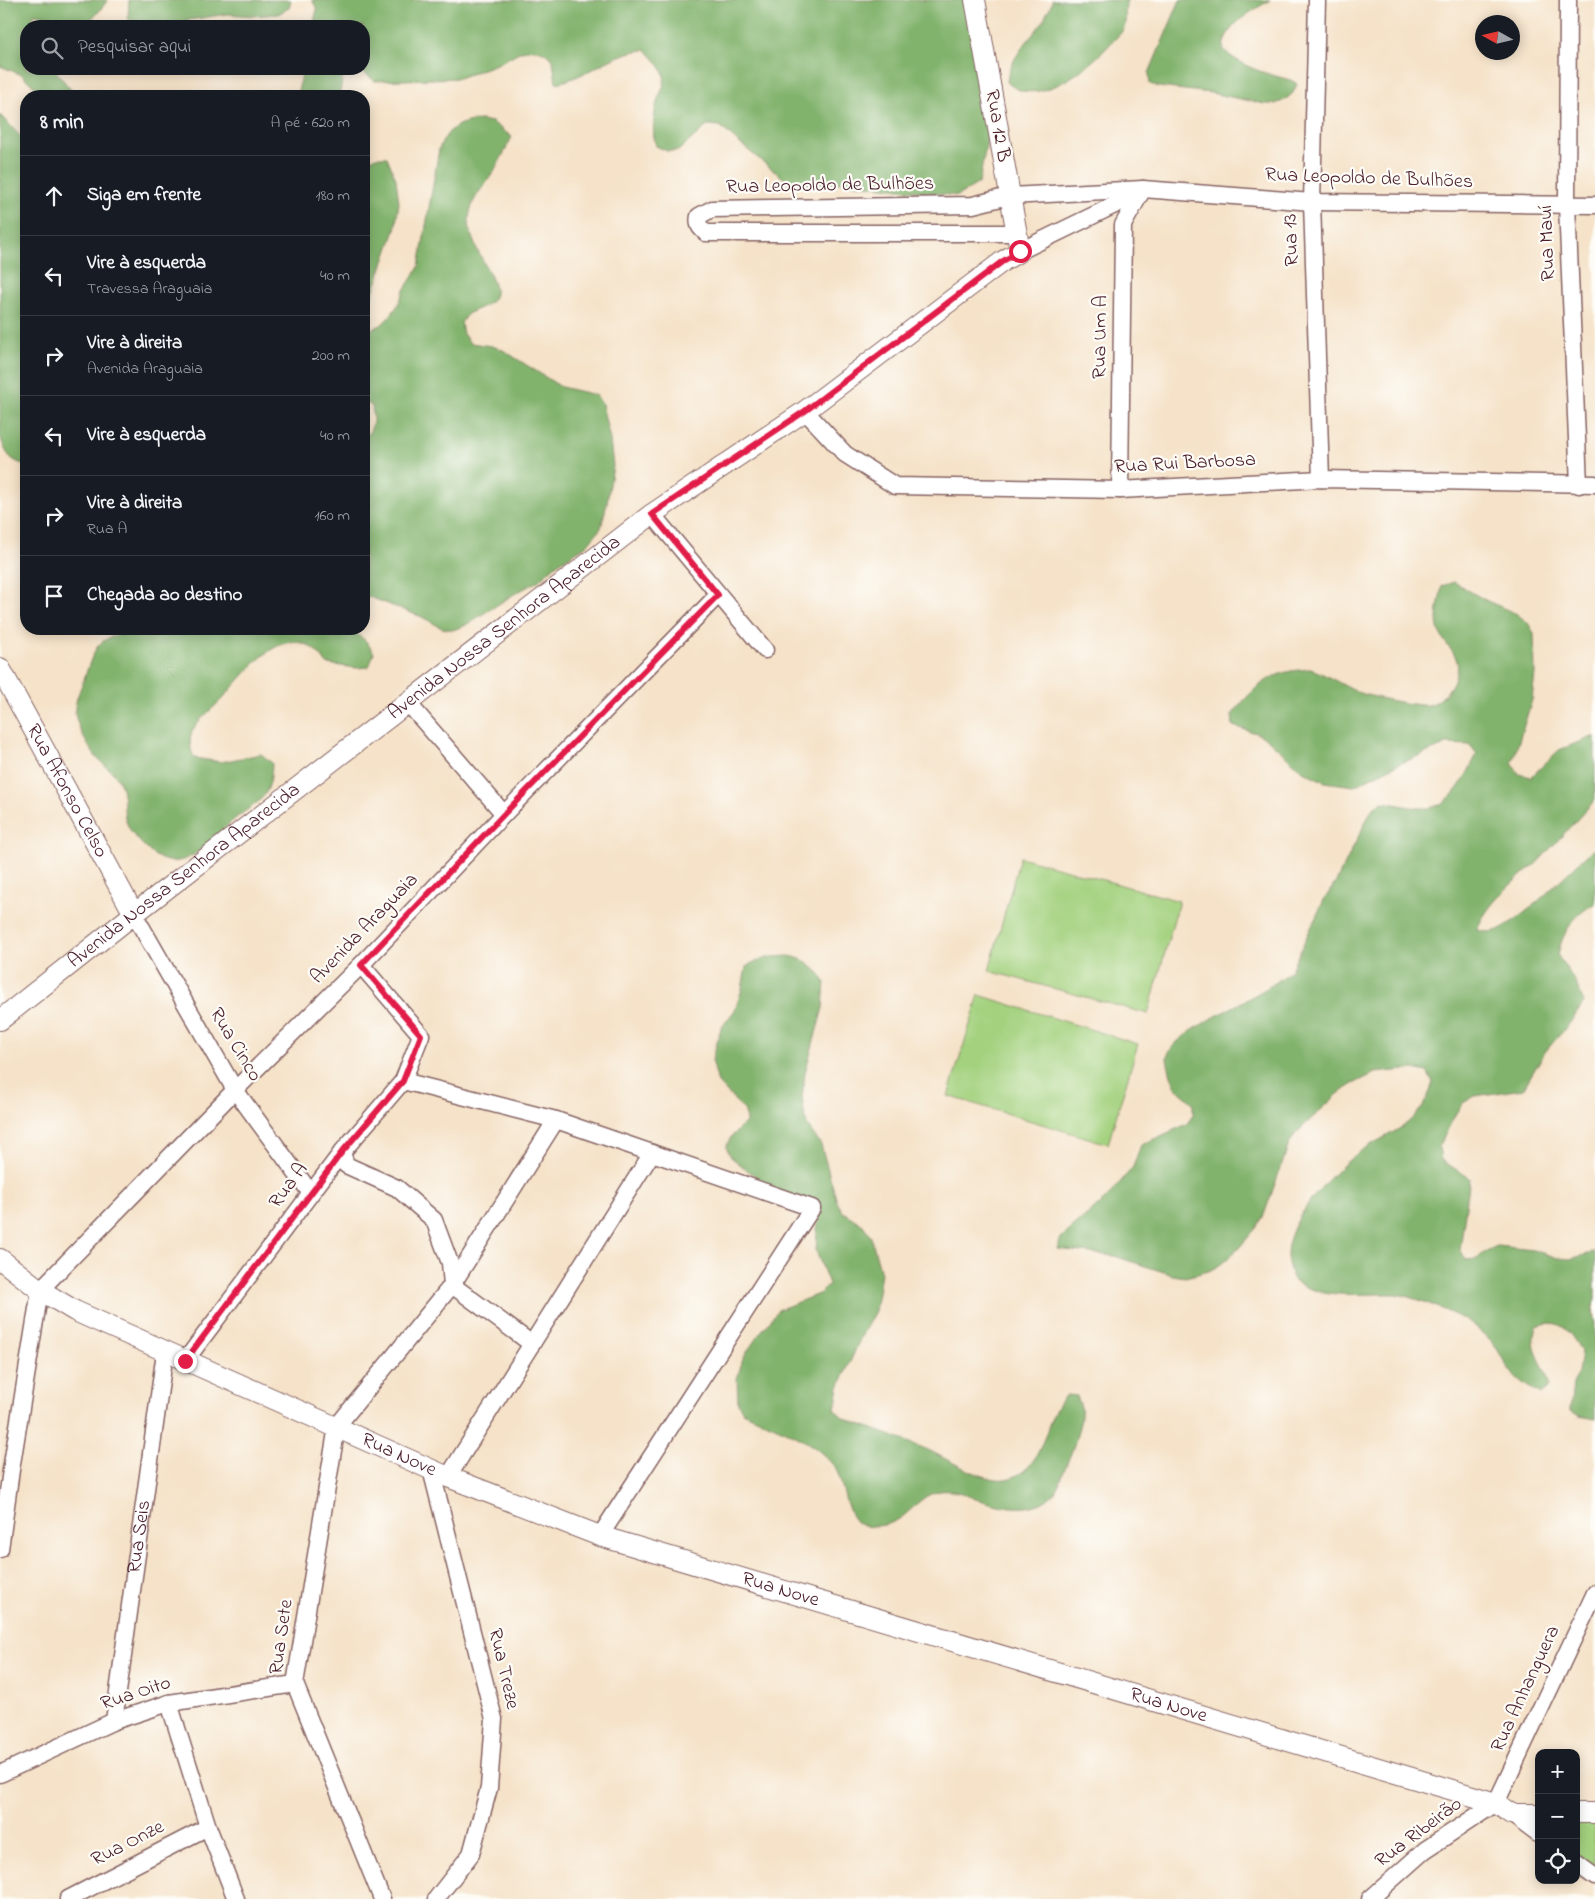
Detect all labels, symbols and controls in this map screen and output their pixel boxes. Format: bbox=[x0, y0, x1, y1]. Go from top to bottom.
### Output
north arrow bbox=[1475, 15, 1520, 60]
search box bbox=[20, 20, 370, 75]
icon: search bbox=[38, 34, 66, 62]
text: Pesquisar aqui bbox=[78, 34, 191, 61]
street label: Rua 12 B bbox=[976, 88, 1018, 164]
text: 8 min bbox=[40, 108, 84, 138]
text: A pé · 620 m bbox=[271, 111, 350, 135]
street label: Rua Leopoldo de Bulhões bbox=[1264, 161, 1474, 197]
street label: Rua Leopoldo de Bulhões bbox=[726, 170, 934, 202]
icon: ahead bbox=[40, 182, 68, 210]
text: Siga em frente bbox=[87, 182, 201, 209]
text: 180 m bbox=[316, 184, 350, 208]
street label: Rua Mauí bbox=[1532, 204, 1564, 282]
street label: Rua 13 bbox=[1277, 213, 1307, 267]
route start bbox=[1009, 240, 1032, 263]
text: Vire à esquerda bbox=[87, 250, 206, 277]
icon: left bbox=[40, 262, 68, 290]
text: 40 m bbox=[320, 264, 350, 288]
text: Travessa Araguaia bbox=[87, 277, 212, 301]
street label: Rua Um A bbox=[1086, 295, 1116, 379]
text: Vire à direita bbox=[87, 330, 182, 357]
icon: right bbox=[40, 342, 68, 370]
text: 200 m bbox=[312, 344, 350, 368]
text: Avenida Araguaia bbox=[87, 357, 203, 381]
icon: left bbox=[40, 422, 68, 450]
text: Vire à esquerda bbox=[87, 422, 206, 449]
text: 40 m bbox=[320, 424, 350, 448]
street label: Rua Rui Barbosa bbox=[1113, 446, 1257, 482]
text: Vire à direita bbox=[87, 490, 182, 517]
icon: right bbox=[40, 502, 68, 530]
text: 160 m bbox=[315, 504, 350, 528]
text: Rua A bbox=[87, 517, 127, 541]
street label: Avenida Nossa Senhora Aparecida bbox=[382, 528, 627, 727]
icon: arrive bbox=[40, 582, 68, 610]
text: Chegada ao destino bbox=[87, 582, 242, 609]
street label: Rua Afonso Celso bbox=[19, 719, 115, 863]
street label: Avenida Nossa Senhora Aparecida bbox=[62, 776, 307, 975]
street label: Avenida Araguaia bbox=[304, 867, 427, 992]
street label: Rua Cinco bbox=[201, 1002, 269, 1088]
street label: Rua A bbox=[262, 1157, 316, 1215]
route end bbox=[174, 1350, 197, 1373]
street label: Rua Nove bbox=[357, 1426, 441, 1485]
street label: Rua Seis bbox=[120, 1498, 159, 1575]
street label: Rua Nove bbox=[738, 1565, 823, 1615]
street label: Rua Sete bbox=[262, 1597, 302, 1677]
street label: Rua Anhanguera bbox=[1484, 1621, 1569, 1758]
street label: Rua Treze bbox=[480, 1626, 526, 1712]
street label: Rua Oito bbox=[97, 1669, 175, 1719]
street label: Rua Nove bbox=[1126, 1680, 1211, 1731]
map controls bbox=[1535, 1749, 1580, 1884]
button: + bbox=[1535, 1749, 1580, 1794]
street label: Rua Ribeirão bbox=[1369, 1791, 1469, 1875]
button: − bbox=[1535, 1794, 1580, 1839]
street label: Rua Onze bbox=[86, 1813, 170, 1875]
button: locate bbox=[1535, 1839, 1580, 1884]

